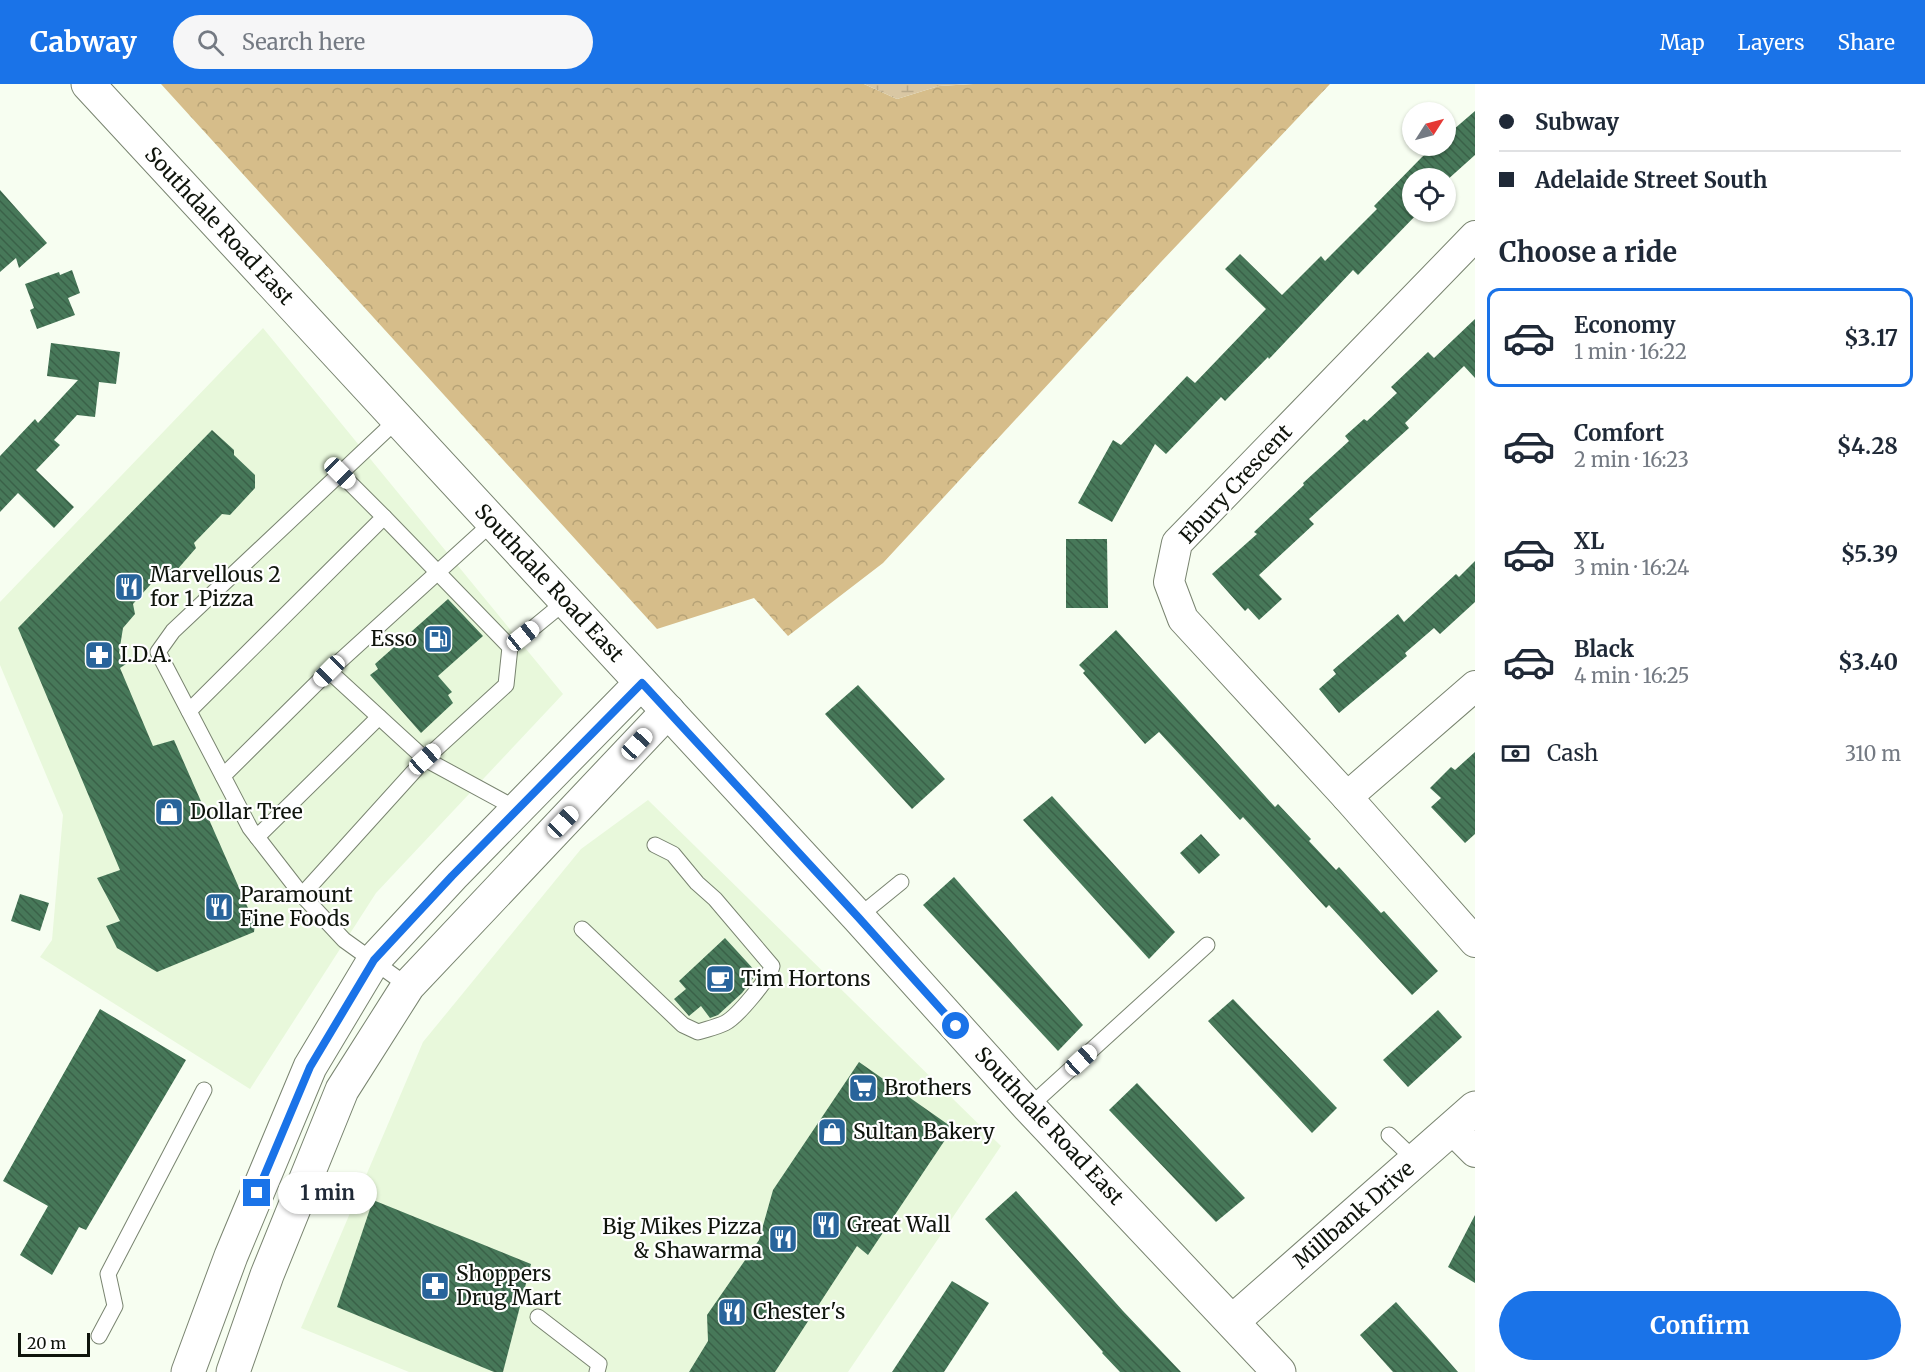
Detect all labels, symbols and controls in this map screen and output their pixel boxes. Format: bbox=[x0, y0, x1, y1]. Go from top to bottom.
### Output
search box bbox=[173, 15, 593, 69]
text: Cabway bbox=[30, 24, 137, 60]
icon: search bbox=[194, 26, 227, 59]
text: Search here bbox=[242, 28, 365, 56]
text: Map bbox=[1660, 29, 1705, 56]
text: Layers bbox=[1738, 29, 1805, 56]
text: Share bbox=[1838, 29, 1895, 56]
north arrow bbox=[1402, 102, 1456, 156]
map controls bbox=[1402, 102, 1456, 222]
text: Subway bbox=[1535, 108, 1619, 136]
street label: Southdale Road East bbox=[139, 141, 300, 310]
text: Adelaide Street South bbox=[1535, 166, 1767, 194]
button: locate bbox=[1402, 168, 1456, 222]
text: Choose a ride bbox=[1499, 235, 1677, 269]
icon: car bbox=[1502, 311, 1556, 365]
text: Economy bbox=[1574, 311, 1675, 339]
text: $3.17 bbox=[1844, 324, 1898, 352]
text: 1 min · 16:22 bbox=[1574, 339, 1687, 364]
street label: Ebury Crescent bbox=[1174, 418, 1298, 549]
icon: car bbox=[1502, 419, 1556, 473]
text: Comfort bbox=[1574, 419, 1664, 447]
text: $4.28 bbox=[1837, 432, 1898, 460]
text: 2 min · 16:23 bbox=[1574, 447, 1689, 472]
car bbox=[321, 454, 359, 492]
street label: Southdale Road East bbox=[469, 498, 630, 667]
icon: car bbox=[1502, 527, 1556, 581]
text: XL bbox=[1574, 527, 1604, 555]
text: $5.39 bbox=[1841, 540, 1898, 568]
text: 3 min · 16:24 bbox=[1574, 555, 1689, 580]
place label: Marvellous 2 for 1 Pizza bbox=[150, 561, 281, 612]
restaurant icon: Marvellous 2 for 1 Pizza bbox=[113, 571, 145, 603]
car bbox=[503, 618, 543, 654]
fuel station icon: Esso bbox=[422, 623, 454, 655]
place label: Esso bbox=[371, 625, 417, 652]
icon: car bbox=[1502, 635, 1556, 689]
text: Black bbox=[1574, 635, 1634, 663]
pharmacy icon: I.D.A. bbox=[83, 639, 115, 671]
place label: I.D.A. bbox=[120, 641, 172, 668]
text: $3.40 bbox=[1838, 648, 1898, 676]
car bbox=[310, 652, 348, 690]
text: 4 min · 16:25 bbox=[1574, 663, 1690, 688]
car bbox=[618, 725, 656, 763]
icon: cash bbox=[1499, 737, 1532, 770]
text: Cash bbox=[1547, 739, 1598, 767]
car bbox=[406, 740, 444, 778]
text: 310 m bbox=[1845, 741, 1901, 766]
shop icon: Dollar Tree bbox=[153, 796, 185, 828]
place label: Dollar Tree bbox=[190, 798, 303, 825]
car bbox=[544, 803, 582, 841]
place label: Paramount Fine Foods bbox=[240, 881, 353, 932]
restaurant icon: Paramount Fine Foods bbox=[203, 891, 235, 923]
cafe icon: Tim Hortons bbox=[704, 963, 736, 995]
place label: Tim Hortons bbox=[741, 965, 871, 992]
route start bbox=[942, 1012, 969, 1039]
street label: Southdale Road East bbox=[969, 1041, 1130, 1210]
car bbox=[1062, 1041, 1100, 1079]
supermarket icon: Brothers bbox=[847, 1072, 879, 1104]
place label: Brothers bbox=[884, 1074, 971, 1101]
shop icon: Sultan Bakery bbox=[816, 1116, 848, 1148]
place label: Sultan Bakery bbox=[853, 1118, 995, 1145]
street label: Millbank Drive bbox=[1288, 1155, 1420, 1274]
callout: 1 min bbox=[278, 1172, 377, 1214]
route end bbox=[243, 1179, 270, 1206]
text: 1 min bbox=[300, 1180, 355, 1205]
restaurant icon: Great Wall bbox=[810, 1209, 842, 1241]
place label: Great Wall bbox=[847, 1211, 951, 1238]
place label: Big Mikes Pizza & Shawarma bbox=[602, 1213, 762, 1264]
restaurant icon: Big Mikes Pizza & Shawarma bbox=[767, 1223, 799, 1255]
place label: Shoppers Drug Mart bbox=[456, 1260, 562, 1311]
pharmacy icon: Shoppers Drug Mart bbox=[419, 1270, 451, 1302]
button: Confirm bbox=[1499, 1291, 1901, 1360]
restaurant icon: Chester's bbox=[716, 1296, 748, 1328]
place label: Chester's bbox=[753, 1298, 845, 1325]
scale bar bbox=[18, 1330, 90, 1358]
text: 20 m bbox=[27, 1333, 66, 1353]

